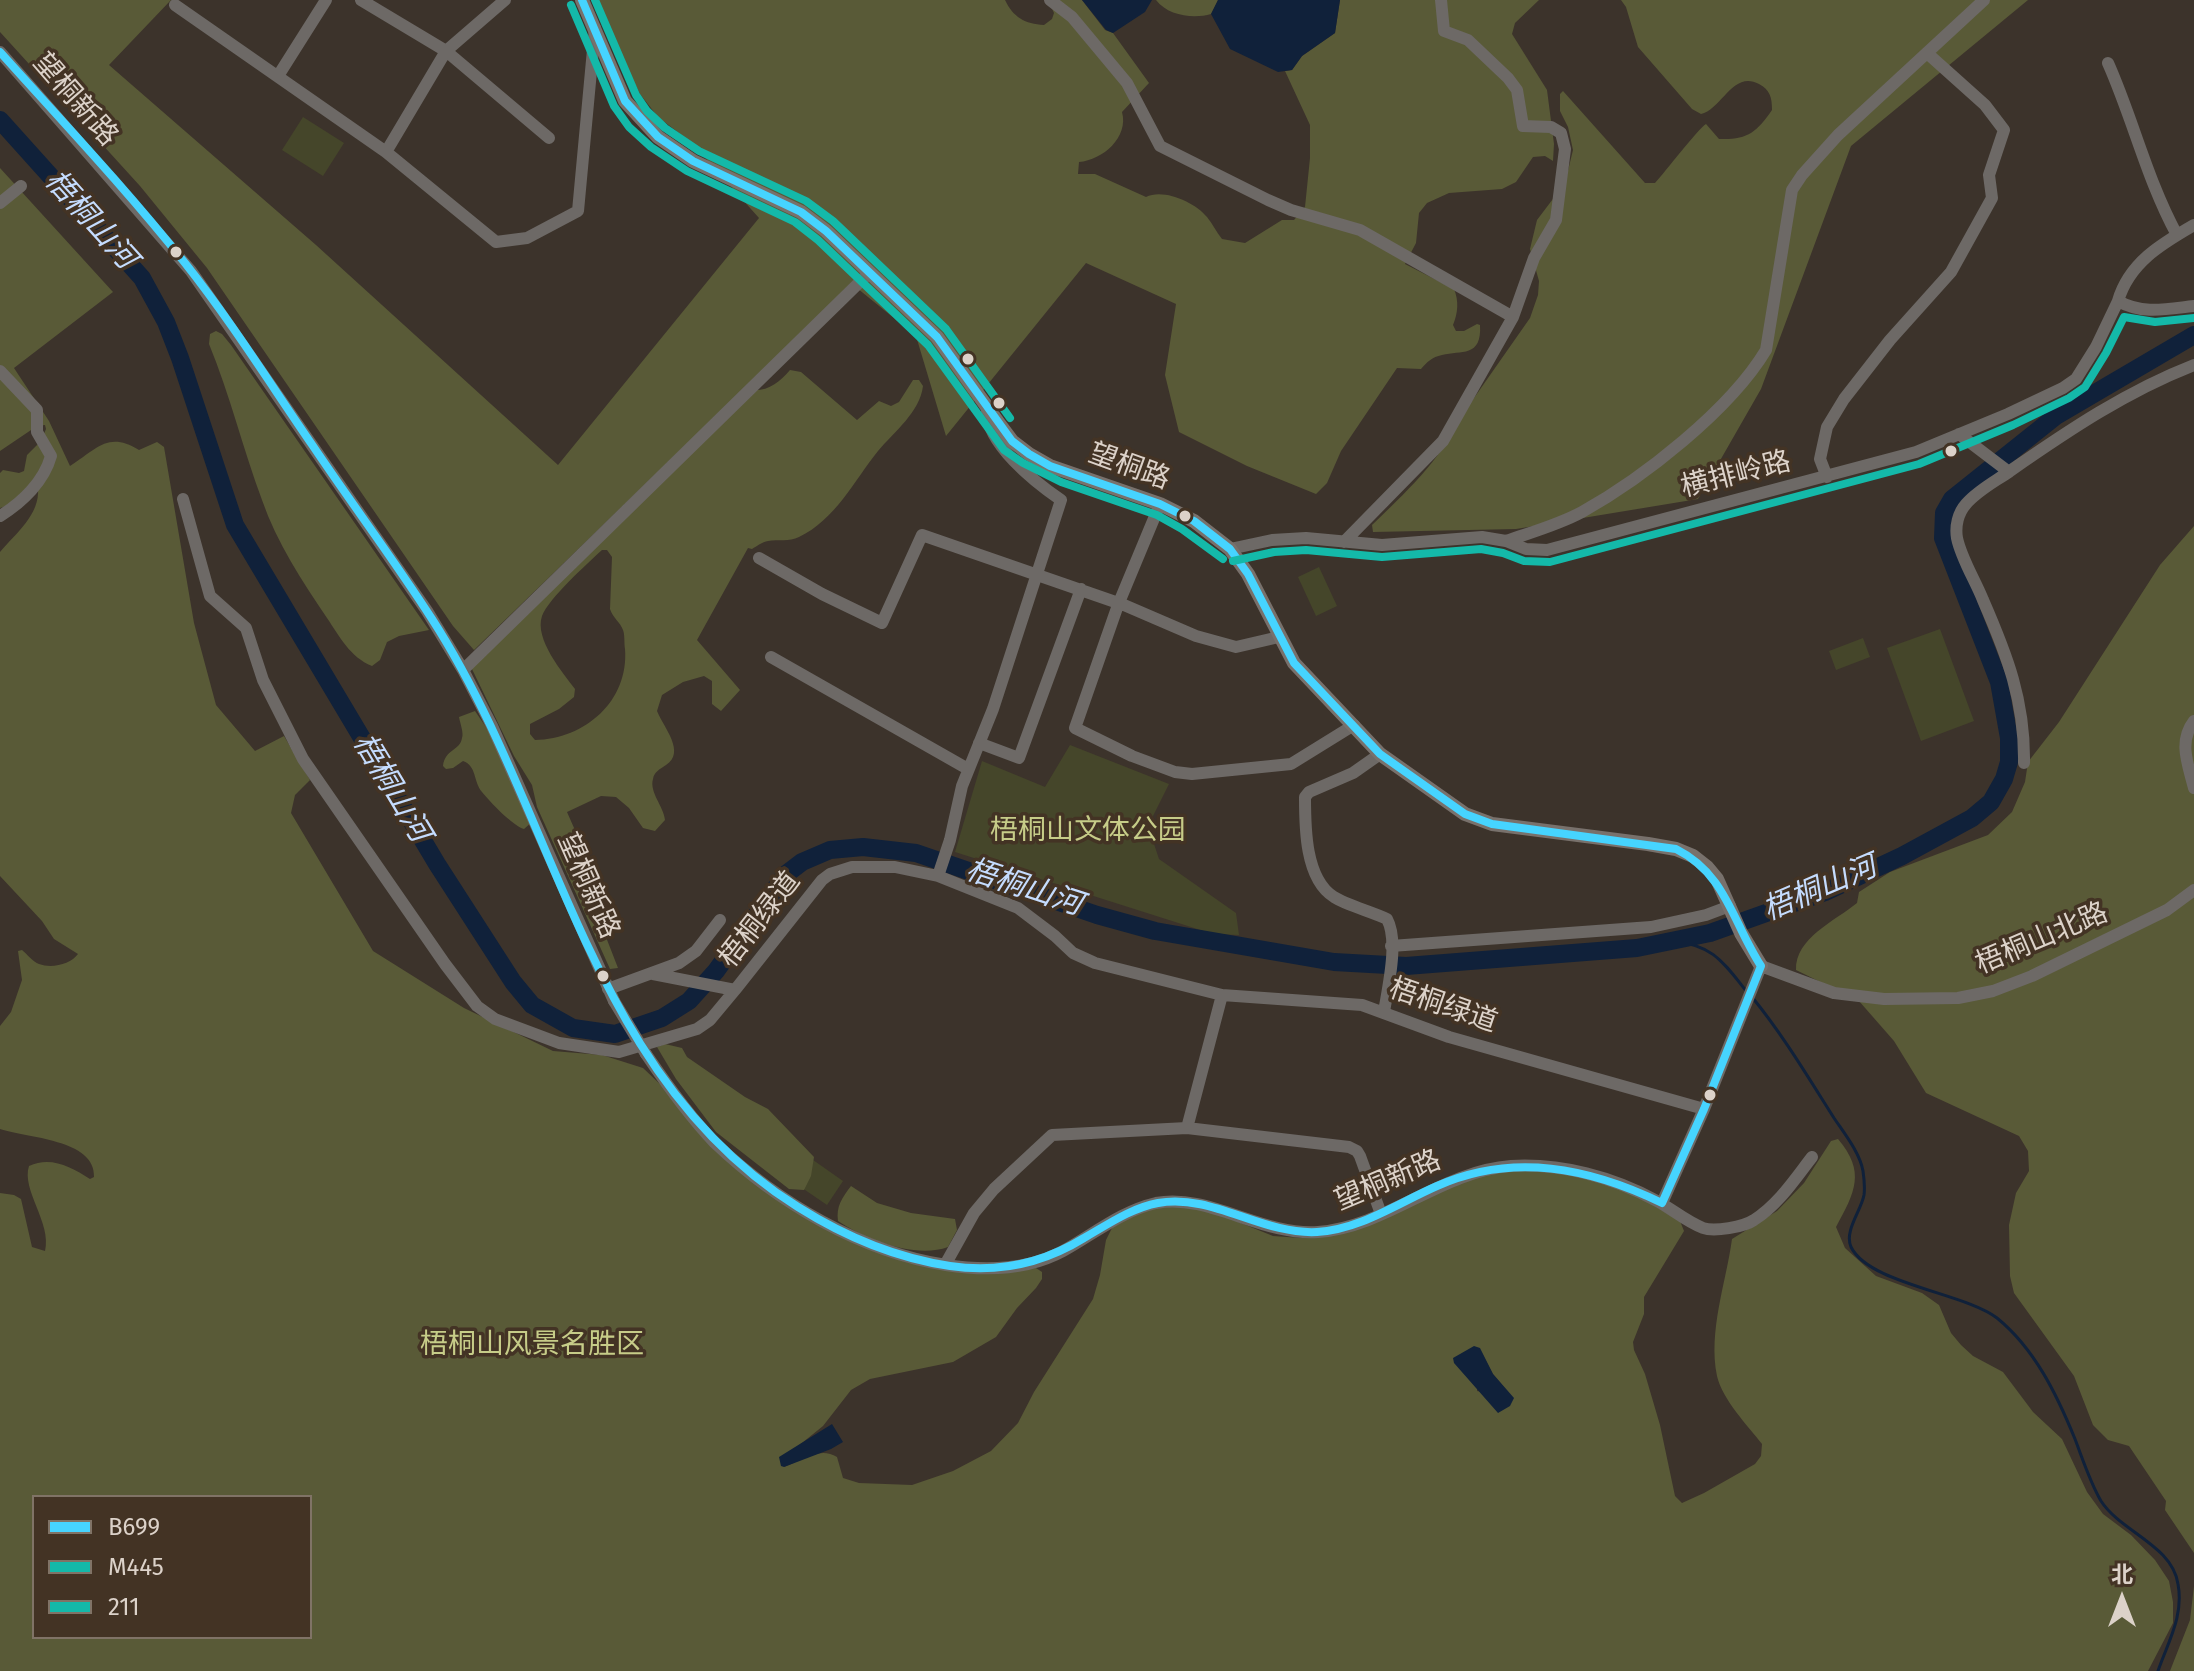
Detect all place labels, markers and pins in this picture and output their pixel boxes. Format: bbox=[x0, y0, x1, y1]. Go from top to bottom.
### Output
unlabelled marker bbox=[168, 244, 184, 260]
unlabelled marker bbox=[960, 351, 976, 367]
unlabelled marker bbox=[991, 395, 1007, 411]
unlabelled marker bbox=[1943, 443, 1959, 459]
unlabelled marker bbox=[1177, 508, 1193, 524]
unlabelled marker bbox=[595, 968, 611, 984]
unlabelled marker bbox=[1702, 1087, 1718, 1103]

